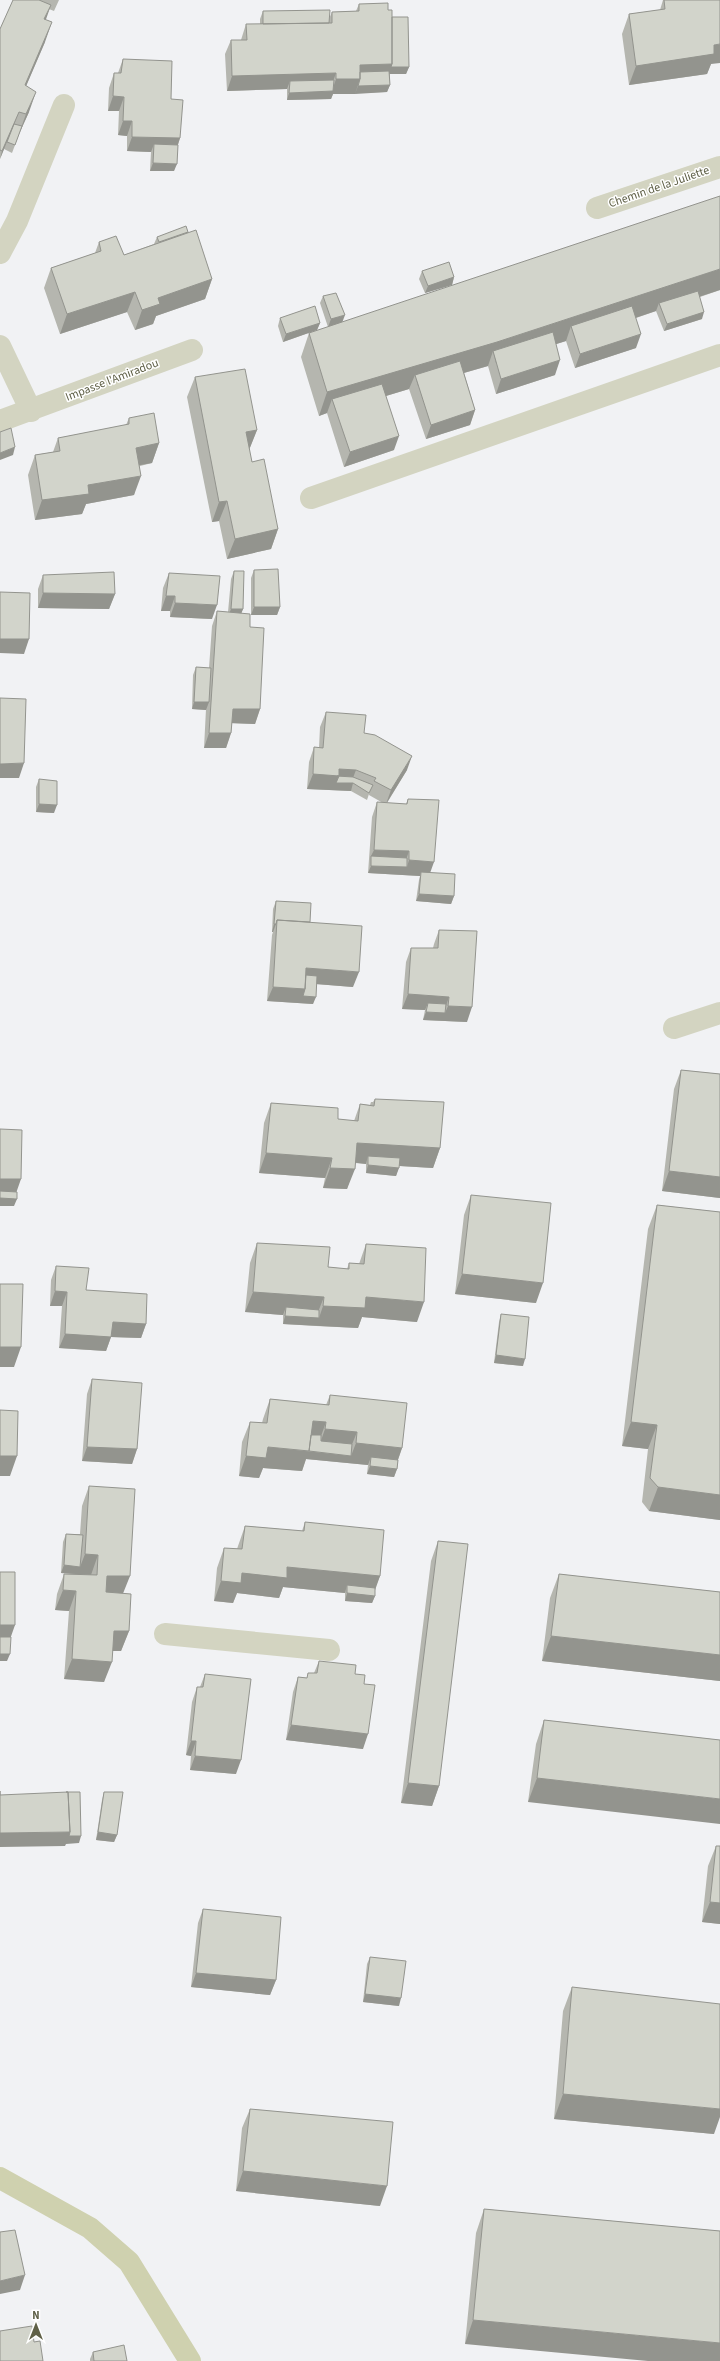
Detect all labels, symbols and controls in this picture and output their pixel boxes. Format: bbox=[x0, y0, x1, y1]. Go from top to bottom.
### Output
street label: Chemin de la Juliette bbox=[606, 162, 712, 212]
street label: Impasse l'Amiradou bbox=[63, 354, 161, 406]
north arrow bbox=[16, 2305, 56, 2345]
text: N bbox=[32, 2308, 40, 2323]

